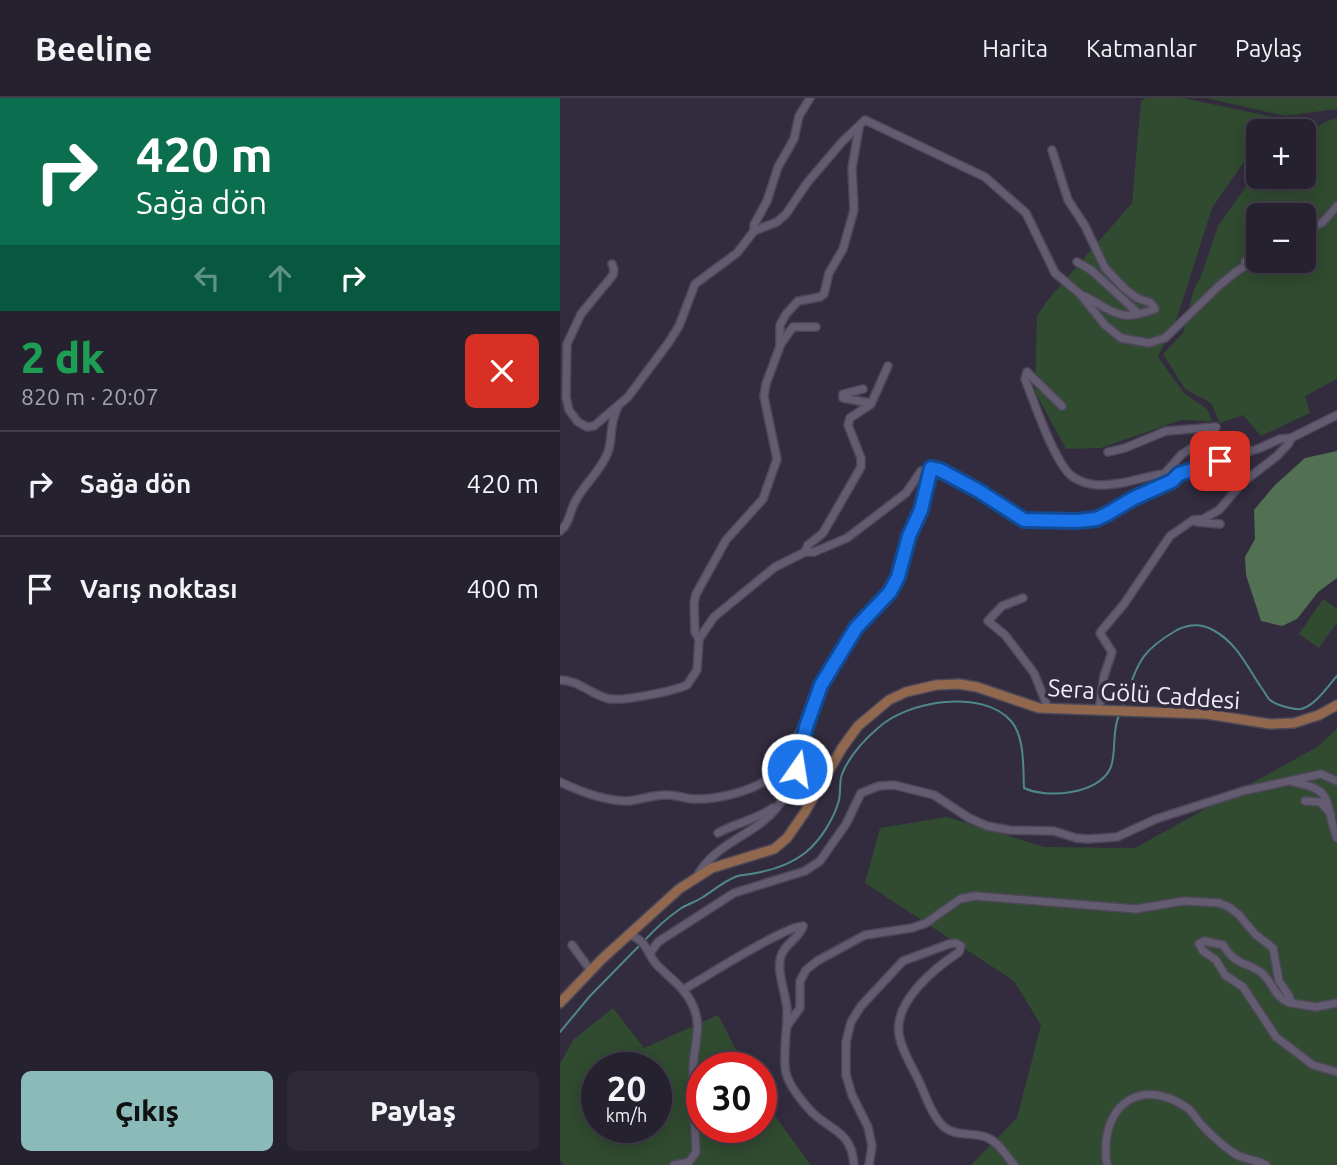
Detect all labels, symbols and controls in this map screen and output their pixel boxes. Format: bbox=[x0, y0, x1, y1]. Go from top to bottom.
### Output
text: Beeline bbox=[35, 30, 152, 67]
text: Harita bbox=[982, 35, 1048, 62]
text: Katmanlar bbox=[1086, 35, 1197, 62]
text: Paylaş bbox=[1235, 35, 1302, 62]
map controls bbox=[1246, 119, 1316, 273]
button: + bbox=[1246, 119, 1316, 189]
icon: right bbox=[21, 126, 112, 217]
text: 420 m bbox=[136, 126, 273, 181]
text: Sağa dön bbox=[136, 184, 267, 220]
button: − bbox=[1246, 203, 1316, 273]
icon: left bbox=[188, 259, 226, 297]
icon: ahead bbox=[261, 259, 299, 297]
icon: right bbox=[334, 259, 372, 297]
text: 2 dk bbox=[21, 334, 104, 381]
button: close bbox=[465, 334, 539, 408]
text: 820 m · 20:07 bbox=[21, 384, 159, 409]
pin bbox=[1190, 431, 1250, 491]
icon: arrive bbox=[1201, 442, 1239, 480]
icon: right bbox=[21, 465, 59, 503]
text: Sağa dön bbox=[80, 469, 191, 498]
text: 420 m bbox=[467, 469, 539, 498]
icon: arrive bbox=[21, 570, 59, 608]
text: Varış noktası bbox=[80, 574, 237, 603]
text: 400 m bbox=[467, 574, 539, 603]
street label: Sera Gölü Caddesi bbox=[1047, 674, 1241, 714]
position arrow bbox=[760, 732, 834, 806]
speed limit sign: 30 bbox=[686, 1052, 777, 1143]
text: 20 bbox=[607, 1068, 646, 1108]
button: Çıkış bbox=[21, 1071, 273, 1151]
button: Paylaş bbox=[287, 1071, 539, 1151]
text: km/h bbox=[606, 1105, 647, 1125]

